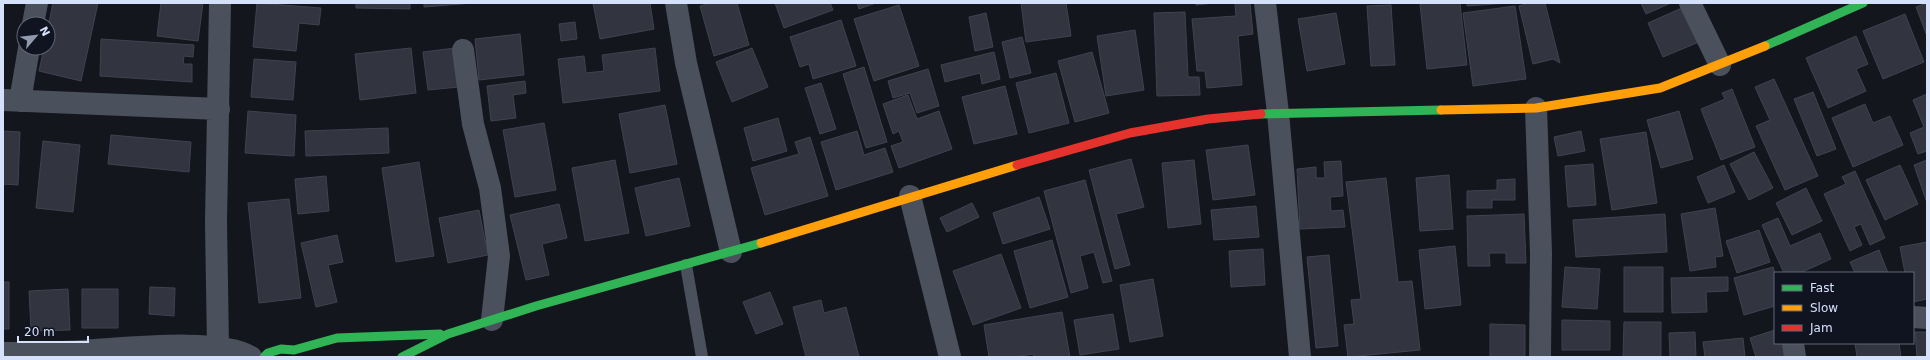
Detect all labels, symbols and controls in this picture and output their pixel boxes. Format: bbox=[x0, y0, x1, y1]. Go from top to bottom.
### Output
north arrow bbox=[16, 16, 56, 56]
text: N bbox=[36, 24, 52, 39]
legend bbox=[1774, 272, 1914, 344]
text: Fast bbox=[1810, 281, 1834, 295]
text: Slow bbox=[1810, 301, 1838, 315]
scale bar bbox=[18, 318, 88, 344]
text: Jam bbox=[1809, 321, 1833, 335]
text: 20 m bbox=[24, 325, 55, 339]

